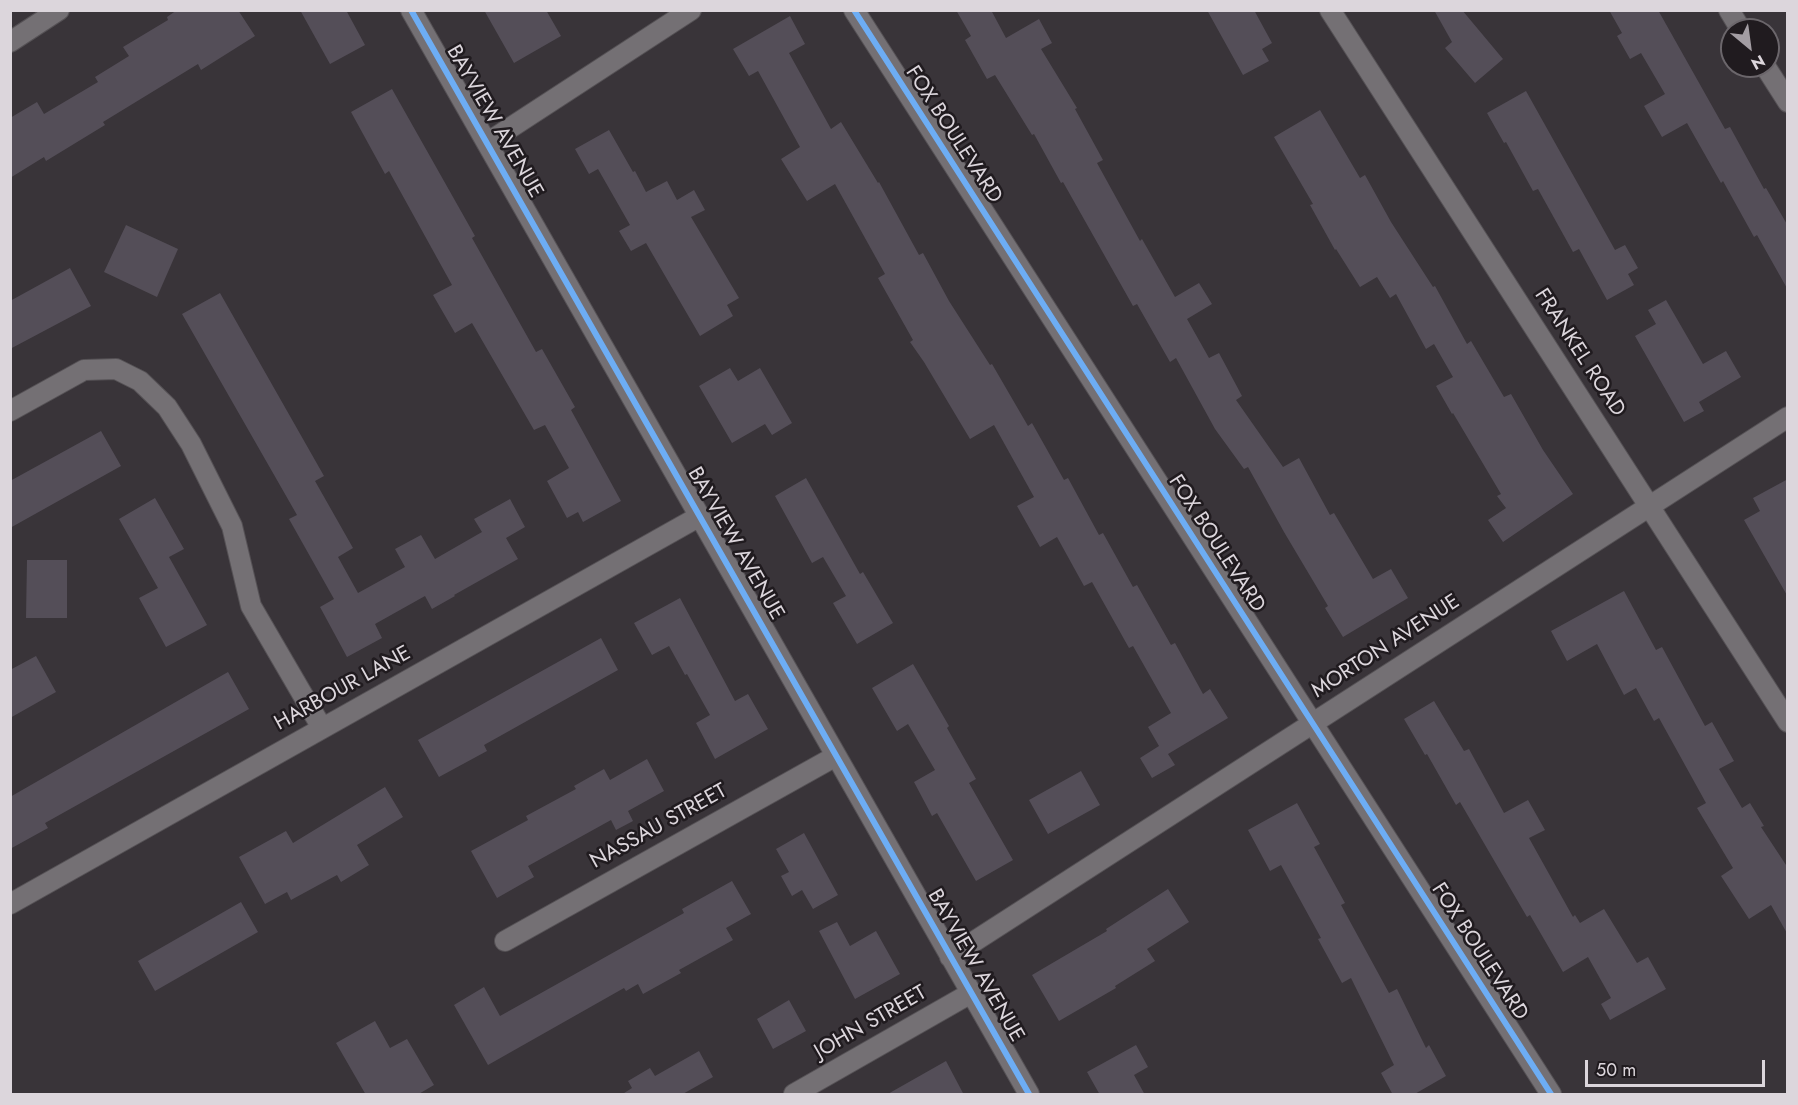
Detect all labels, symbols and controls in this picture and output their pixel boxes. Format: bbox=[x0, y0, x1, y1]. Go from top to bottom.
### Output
north arrow bbox=[1720, 18, 1780, 78]
street label: BAYVIEW AVENUE bbox=[440, 41, 548, 203]
text: N bbox=[1747, 49, 1769, 76]
street label: FOX BOULEVARD bbox=[899, 62, 1007, 208]
street label: FRANKEL ROAD bbox=[1528, 284, 1630, 422]
street label: BAYVIEW AVENUE bbox=[681, 463, 789, 625]
street label: FOX BOULEVARD bbox=[1162, 471, 1270, 617]
street label: MORTON AVENUE bbox=[1307, 590, 1465, 704]
street label: HARBOUR LANE bbox=[270, 641, 416, 737]
street label: NASSAU STREET bbox=[586, 779, 732, 875]
street label: FOX BOULEVARD bbox=[1425, 879, 1533, 1025]
street label: BAYVIEW AVENUE bbox=[921, 885, 1029, 1047]
street label: JOHN STREET bbox=[811, 981, 931, 1065]
scale bar bbox=[1588, 1048, 1768, 1086]
text: 50 m bbox=[1596, 1057, 1636, 1083]

